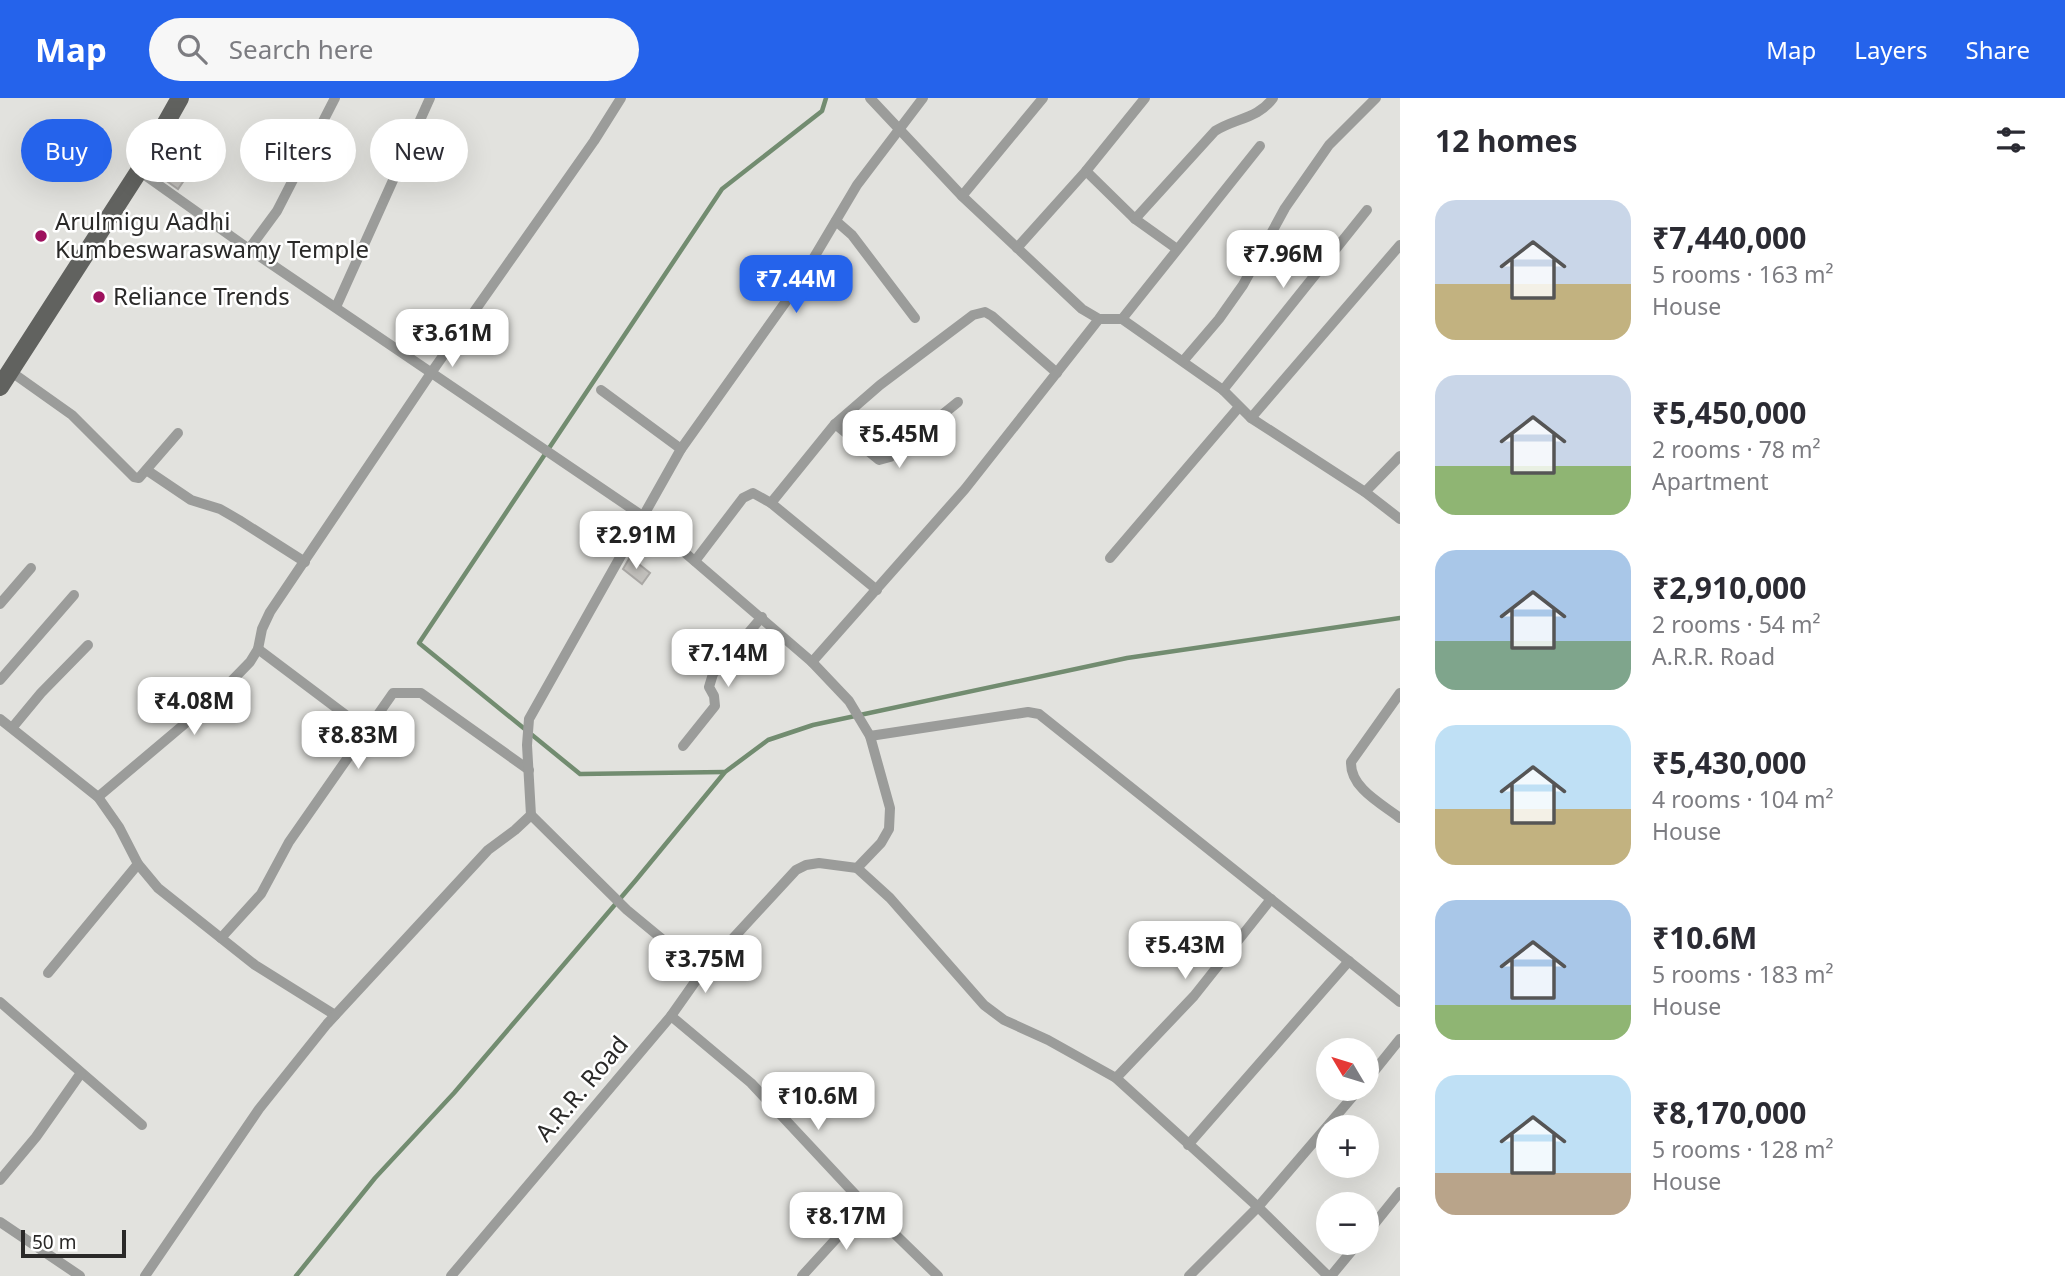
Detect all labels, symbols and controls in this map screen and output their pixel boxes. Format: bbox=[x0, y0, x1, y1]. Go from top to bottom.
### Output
search box bbox=[149, 18, 639, 81]
text: Map bbox=[35, 27, 107, 72]
icon: search bbox=[173, 30, 211, 68]
text: Search here bbox=[229, 31, 373, 67]
text: Map bbox=[1766, 33, 1816, 66]
text: Layers bbox=[1854, 33, 1928, 66]
text: Share bbox=[1966, 33, 2030, 66]
chip: Buy bbox=[21, 119, 112, 182]
chip: Rent bbox=[126, 119, 226, 182]
chip: Filters bbox=[240, 119, 356, 182]
chip: New bbox=[370, 119, 468, 182]
text: 12 homes bbox=[1435, 120, 1578, 161]
icon: filters bbox=[1992, 121, 2030, 159]
place label: Arulmigu Aadhi Kumbeswaraswamy Temple bbox=[55, 204, 369, 265]
text: ₹7,440,000 bbox=[1652, 217, 1806, 258]
marker: Arulmigu Aadhi Kumbeswaraswamy Temple bbox=[33, 228, 49, 244]
icon: home bbox=[1491, 228, 1575, 312]
pin: ₹7.96M bbox=[1226, 230, 1340, 290]
text: ₹7.96M bbox=[1243, 237, 1323, 269]
pin: ₹7.44M bbox=[739, 256, 853, 315]
text: 5 rooms · 163 m² bbox=[1652, 258, 1834, 290]
text: ₹7.44M bbox=[756, 262, 836, 294]
place label: Reliance Trends bbox=[113, 279, 290, 312]
marker: Reliance Trends bbox=[91, 289, 107, 305]
text: House bbox=[1652, 290, 1721, 322]
pin: ₹3.61M bbox=[395, 310, 509, 369]
text: ₹3.61M bbox=[412, 316, 492, 348]
text: ₹5,450,000 bbox=[1652, 392, 1806, 433]
icon: home bbox=[1491, 403, 1575, 487]
pin: ₹5.45M bbox=[842, 410, 956, 470]
text: ₹5.45M bbox=[859, 417, 939, 449]
text: 2 rooms · 78 m² bbox=[1652, 433, 1821, 465]
text: Apartment bbox=[1652, 465, 1769, 497]
pin: ₹2.91M bbox=[579, 512, 693, 571]
text: ₹2.91M bbox=[596, 518, 676, 550]
text: ₹2,910,000 bbox=[1652, 567, 1806, 608]
icon: home bbox=[1491, 578, 1575, 662]
text: 2 rooms · 54 m² bbox=[1652, 608, 1821, 640]
pin: ₹7.14M bbox=[671, 630, 785, 689]
text: ₹7.14M bbox=[688, 636, 768, 668]
text: A.R.R. Road bbox=[1652, 640, 1775, 672]
pin: ₹4.08M bbox=[137, 678, 251, 737]
text: ₹4.08M bbox=[154, 684, 234, 716]
pin: ₹8.83M bbox=[301, 712, 415, 771]
text: ₹8.83M bbox=[318, 718, 398, 750]
text: ₹5,430,000 bbox=[1652, 742, 1806, 783]
icon: home bbox=[1491, 753, 1575, 837]
text: 4 rooms · 104 m² bbox=[1652, 783, 1834, 815]
text: House bbox=[1652, 815, 1721, 847]
text: ₹10.6M bbox=[1652, 917, 1757, 958]
pin: ₹5.43M bbox=[1128, 922, 1242, 981]
text: ₹5.43M bbox=[1145, 928, 1225, 960]
icon: home bbox=[1491, 928, 1575, 1012]
pin: ₹3.75M bbox=[648, 936, 762, 995]
text: ₹3.75M bbox=[665, 942, 745, 974]
text: 5 rooms · 183 m² bbox=[1652, 958, 1834, 990]
text: House bbox=[1652, 990, 1721, 1022]
street label: A.R.R. Road bbox=[527, 1028, 635, 1148]
north arrow bbox=[1316, 1038, 1379, 1101]
map controls bbox=[1316, 1038, 1379, 1255]
pin: ₹10.6M bbox=[761, 1072, 875, 1132]
text: ₹10.6M bbox=[778, 1079, 858, 1111]
text: ₹8,170,000 bbox=[1652, 1092, 1806, 1133]
icon: home bbox=[1491, 1103, 1575, 1187]
button: + bbox=[1316, 1115, 1379, 1178]
text: 5 rooms · 128 m² bbox=[1652, 1133, 1834, 1165]
text: House bbox=[1652, 1165, 1721, 1197]
pin: ₹8.17M bbox=[789, 1192, 903, 1252]
button: − bbox=[1316, 1192, 1379, 1255]
text: ₹8.17M bbox=[806, 1199, 886, 1231]
scale bar bbox=[21, 1227, 126, 1259]
text: 50 m bbox=[32, 1229, 76, 1255]

